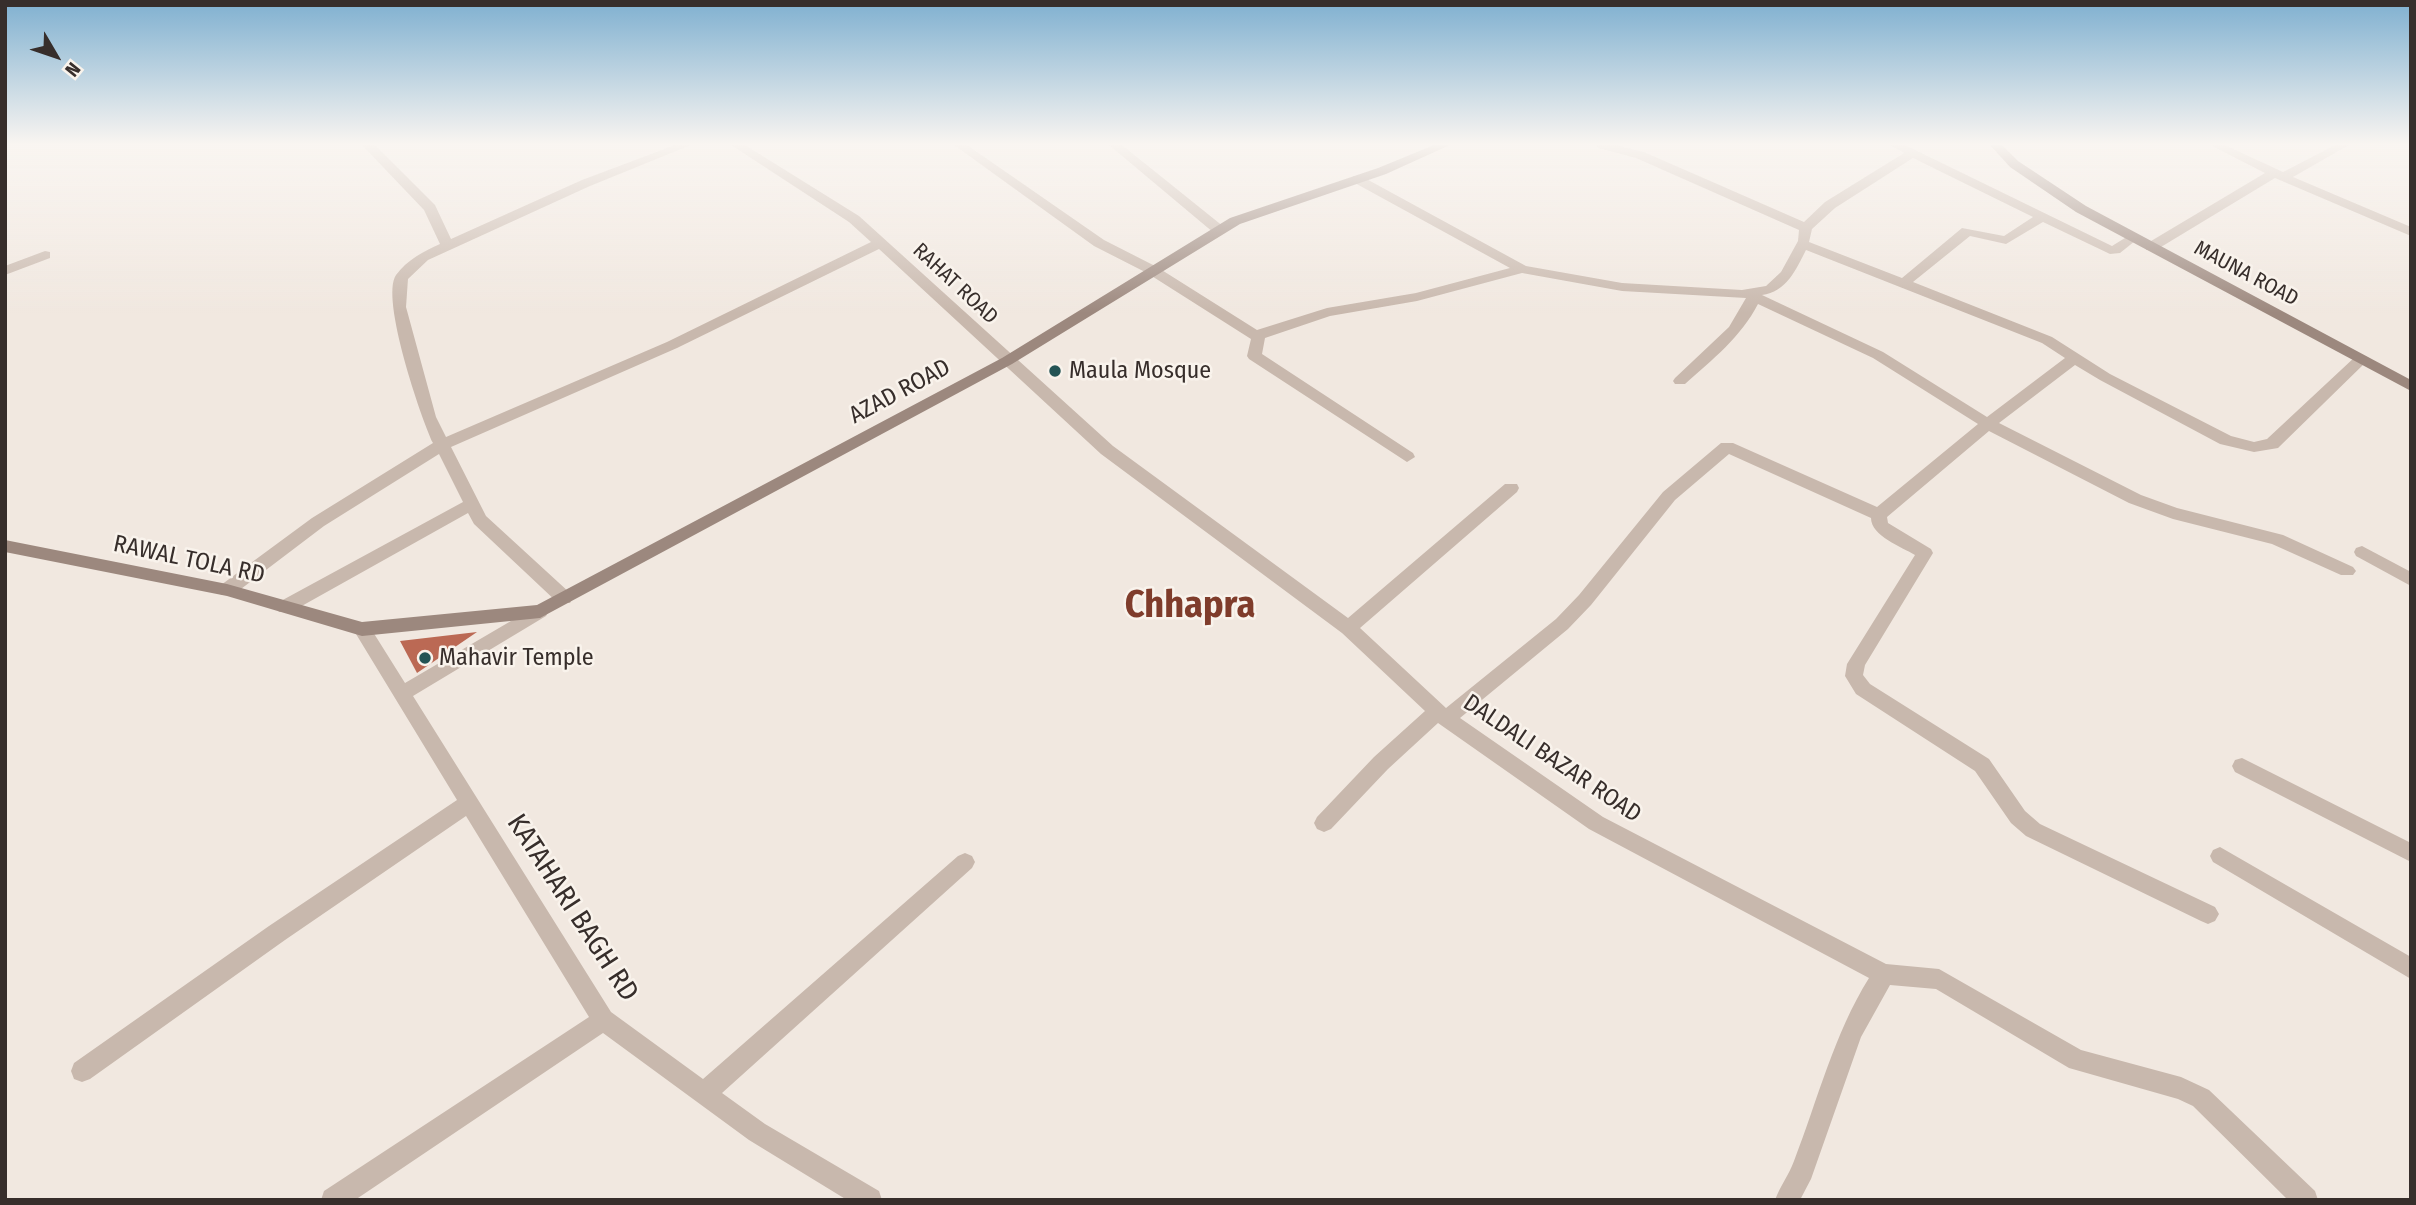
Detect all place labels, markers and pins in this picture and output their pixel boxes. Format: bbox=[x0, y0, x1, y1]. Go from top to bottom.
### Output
place label: Maula Mosque bbox=[1069, 357, 1211, 385]
marker: Maula Mosque bbox=[1047, 363, 1063, 379]
place label: Mahavir Temple bbox=[439, 644, 594, 672]
marker: Mahavir Temple bbox=[417, 650, 433, 666]

